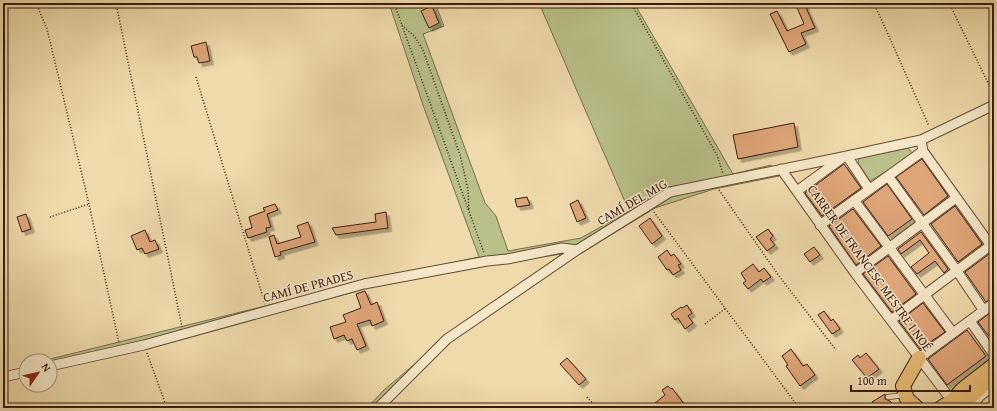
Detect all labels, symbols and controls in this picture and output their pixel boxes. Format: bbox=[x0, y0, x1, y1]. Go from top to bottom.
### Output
street label: CAMÍ DEL MIG bbox=[593, 174, 671, 230]
street label: CARRER DE FRANCESC MESTRE I NOÉ bbox=[803, 181, 937, 355]
street label: CAMÍ DE PRADES bbox=[261, 265, 355, 307]
north arrow bbox=[18, 353, 58, 393]
text: N bbox=[38, 360, 55, 375]
scale bar bbox=[851, 367, 970, 393]
text: 100 m bbox=[857, 372, 887, 389]

